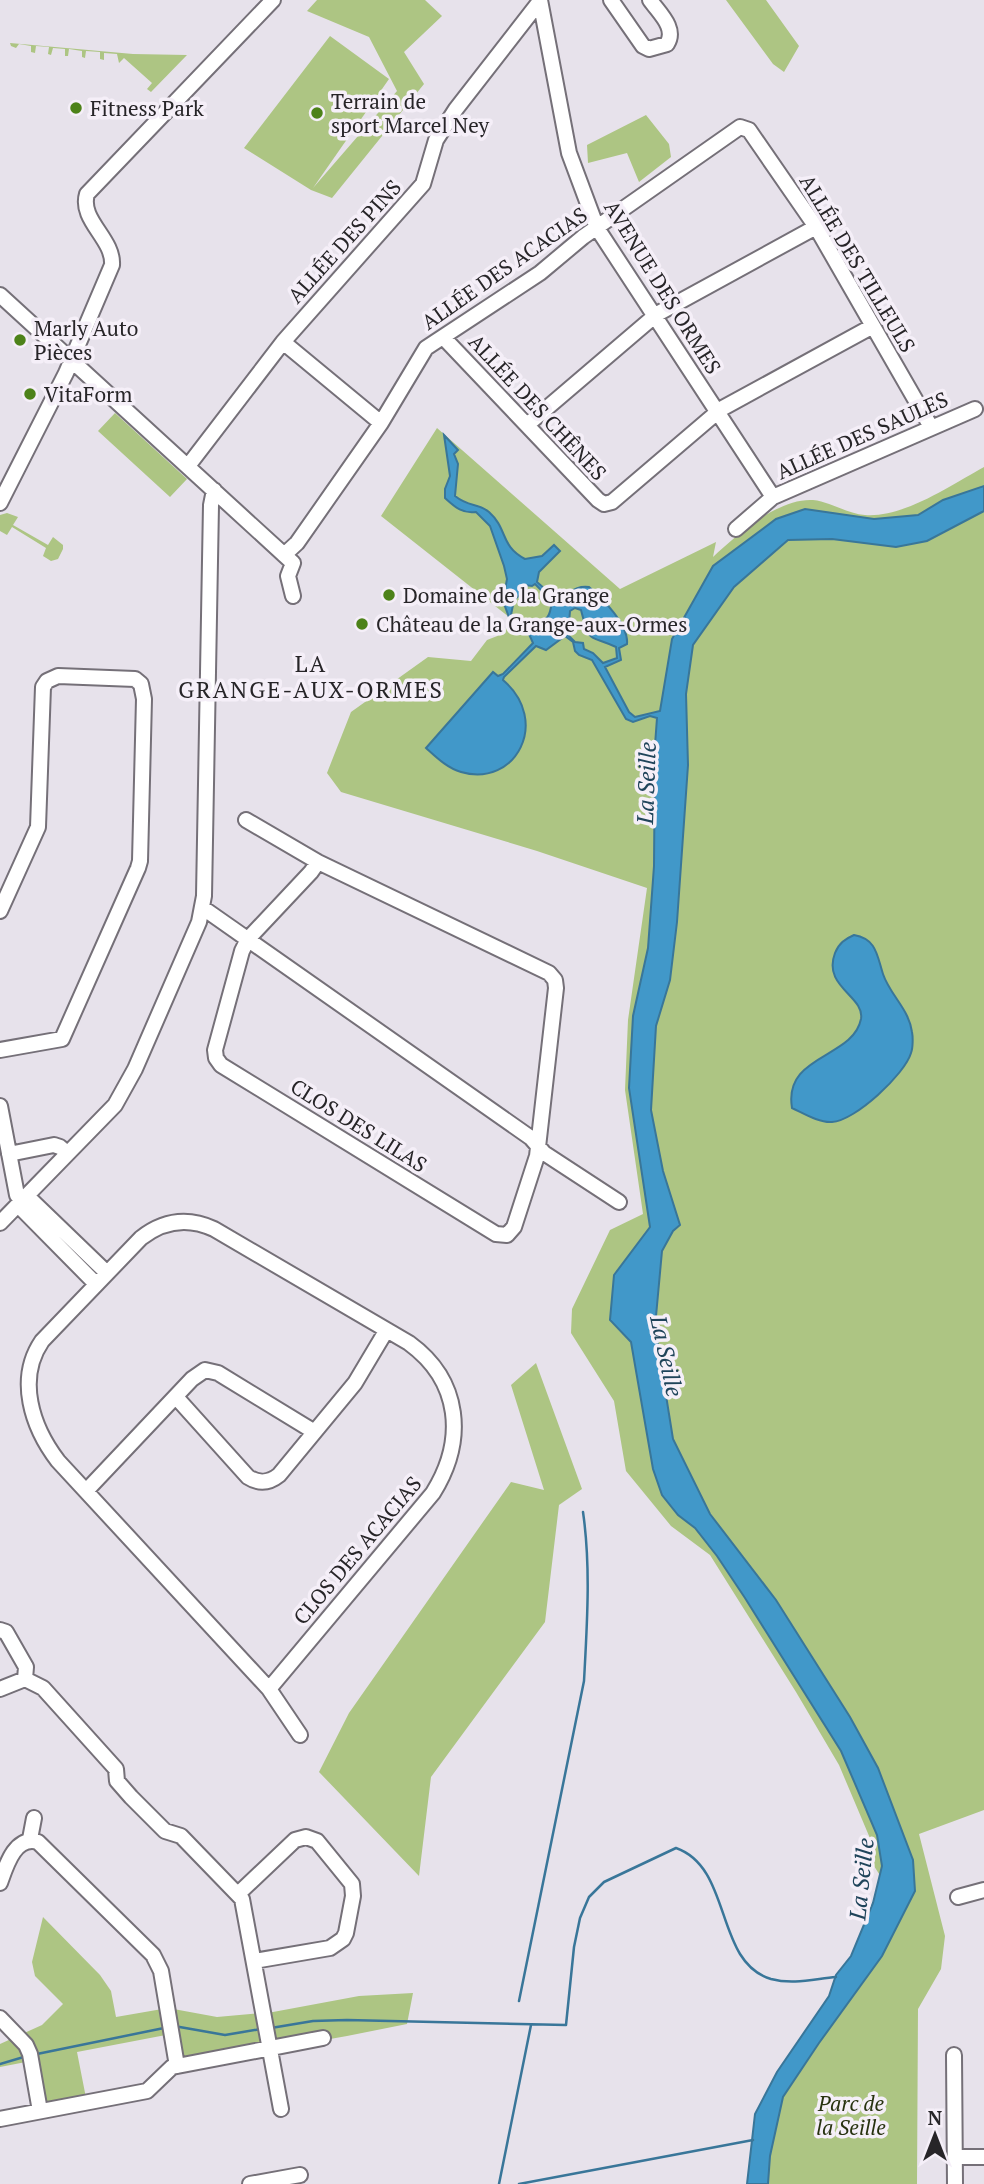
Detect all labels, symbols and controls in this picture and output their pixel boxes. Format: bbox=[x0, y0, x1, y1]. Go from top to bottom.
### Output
place label: Terrain de sport Marcel Ney bbox=[331, 87, 489, 139]
place label: Fitness Park bbox=[90, 94, 204, 122]
marker: Fitness Park bbox=[68, 100, 84, 116]
marker: Terrain de sport Marcel Ney bbox=[309, 105, 325, 121]
street label: ALLÉE DES TILLEULS bbox=[794, 169, 922, 357]
street label: ALLÉE DES PINS bbox=[281, 173, 407, 309]
street label: AVENUE DES ORMES bbox=[598, 195, 728, 379]
street label: ALLÉE DES ACACIAS bbox=[416, 200, 592, 336]
place label: Marly Auto Pièces bbox=[34, 314, 138, 366]
street label: ALLÉE DES CHÊNES bbox=[463, 328, 613, 486]
marker: Marly Auto Pièces bbox=[12, 332, 28, 348]
place label: VitaForm bbox=[44, 380, 132, 408]
street label: ALLÉE DES SAULES bbox=[772, 385, 952, 485]
marker: VitaForm bbox=[22, 386, 38, 402]
place label: Domaine de la Grange bbox=[403, 581, 609, 609]
marker: Domaine de la Grange bbox=[381, 587, 397, 603]
place label: Château de la Grange-aux-Ormes bbox=[376, 610, 687, 638]
marker: Château de la Grange-aux-Ormes bbox=[354, 616, 370, 632]
district label: LA GRANGE-AUX-ORMES bbox=[178, 648, 444, 705]
water label: La Seille bbox=[629, 741, 663, 826]
street label: CLOS DES LILAS bbox=[285, 1072, 433, 1178]
water label: La Seille bbox=[643, 1312, 691, 1400]
street label: CLOS DES ACACIAS bbox=[287, 1470, 427, 1630]
water label: La Seille bbox=[841, 1836, 881, 1923]
park label: Parc de la Seille bbox=[816, 2089, 886, 2141]
north arrow bbox=[900, 2100, 970, 2170]
text: N bbox=[928, 2105, 943, 2130]

